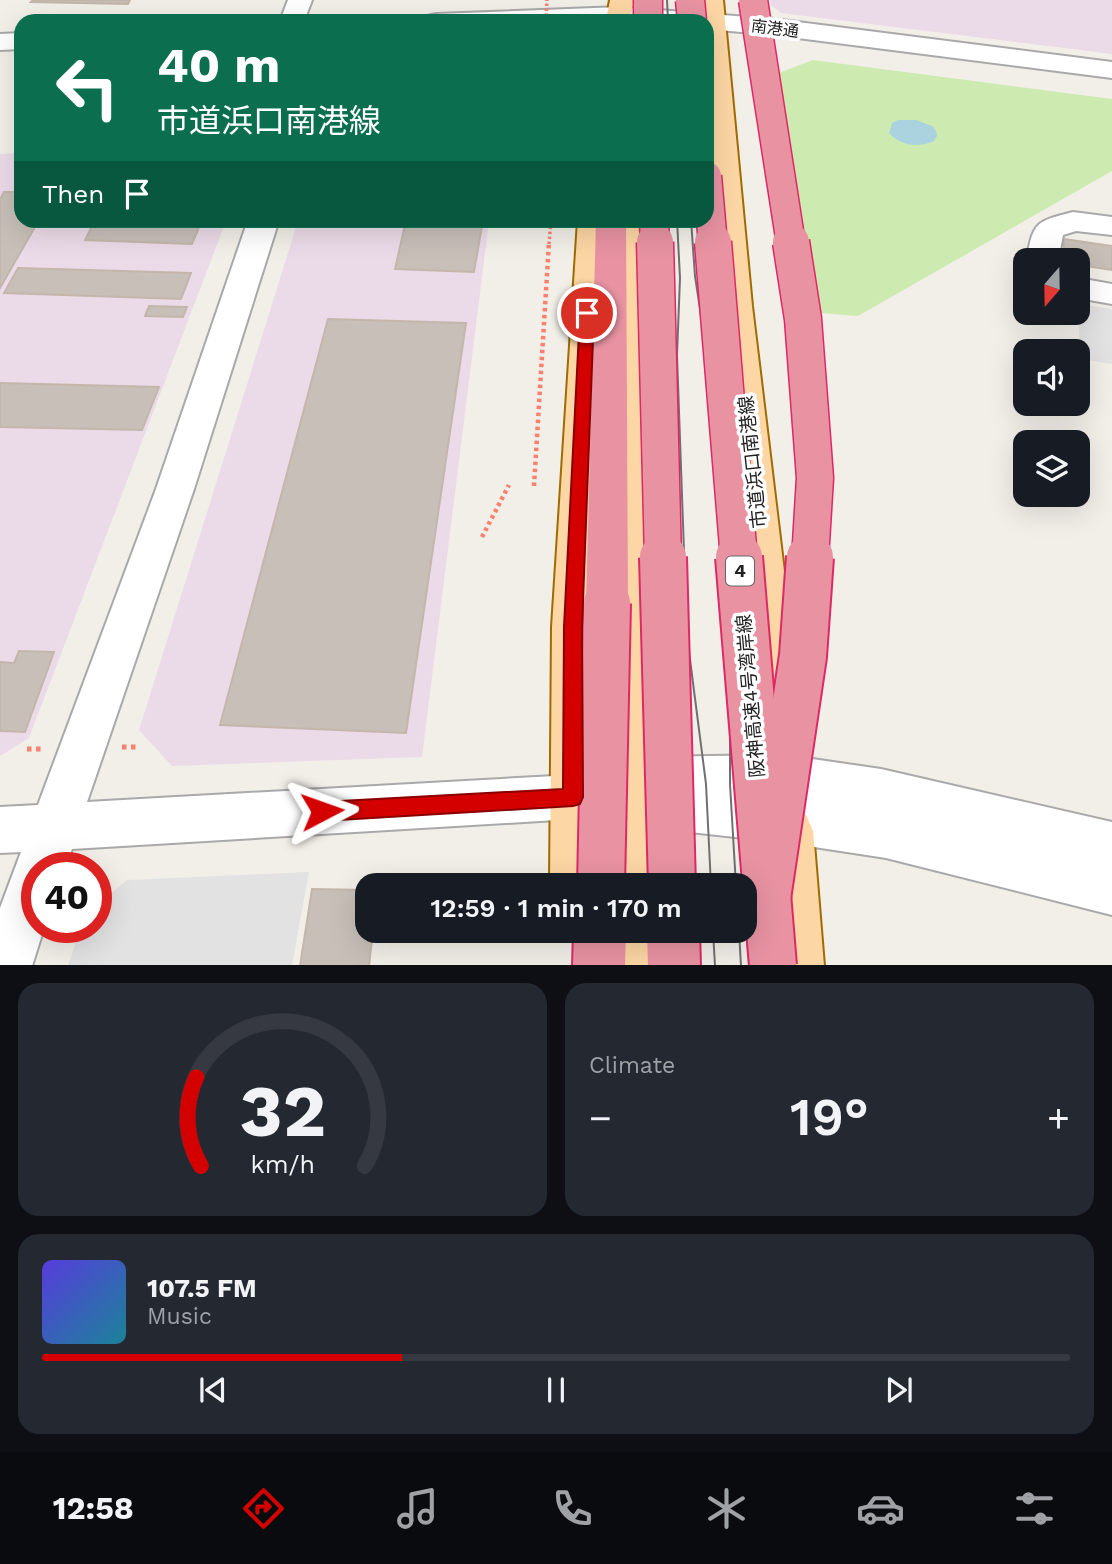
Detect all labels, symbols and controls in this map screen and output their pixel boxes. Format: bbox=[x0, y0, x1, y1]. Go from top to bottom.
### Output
street label: 南港通 bbox=[750, 16, 800, 41]
text: 40 m bbox=[157, 36, 280, 94]
icon: left bbox=[42, 42, 133, 133]
text: 市道浜口南港線 bbox=[157, 102, 381, 140]
icon: arrive bbox=[118, 175, 156, 213]
text: Then bbox=[42, 179, 104, 209]
north arrow bbox=[1013, 248, 1090, 326]
map controls bbox=[1013, 248, 1090, 507]
pin bbox=[557, 283, 617, 343]
icon: arrive bbox=[568, 294, 606, 332]
button: sound bbox=[1013, 339, 1090, 416]
street label: 市道浜口南港線 bbox=[734, 395, 771, 529]
button: layers bbox=[1013, 430, 1090, 507]
road number: 4 bbox=[726, 556, 754, 586]
street label: 阪神高速4号湾岸線 bbox=[732, 613, 769, 778]
position arrow bbox=[285, 774, 359, 848]
speed limit sign: 40 bbox=[21, 852, 112, 943]
text: 12:59 · 1 min · 170 m bbox=[430, 893, 682, 923]
text: Climate bbox=[589, 1052, 675, 1079]
text: 32 bbox=[239, 1068, 326, 1154]
text: 19° bbox=[790, 1087, 869, 1148]
text: − bbox=[589, 1096, 612, 1140]
text: + bbox=[1047, 1096, 1070, 1140]
text: km/h bbox=[250, 1149, 315, 1178]
text: 107.5 FM bbox=[147, 1273, 257, 1303]
text: Music bbox=[147, 1303, 212, 1330]
icon: previous bbox=[194, 1371, 232, 1409]
icon: pause bbox=[537, 1371, 575, 1409]
icon: next bbox=[880, 1371, 918, 1409]
icon: directions bbox=[239, 1484, 288, 1533]
icon: music bbox=[393, 1484, 442, 1533]
icon: phone bbox=[548, 1484, 597, 1533]
icon: climate bbox=[702, 1484, 751, 1533]
icon: car bbox=[856, 1484, 905, 1533]
icon: filters bbox=[1010, 1484, 1059, 1533]
text: 12:58 bbox=[53, 1489, 134, 1527]

